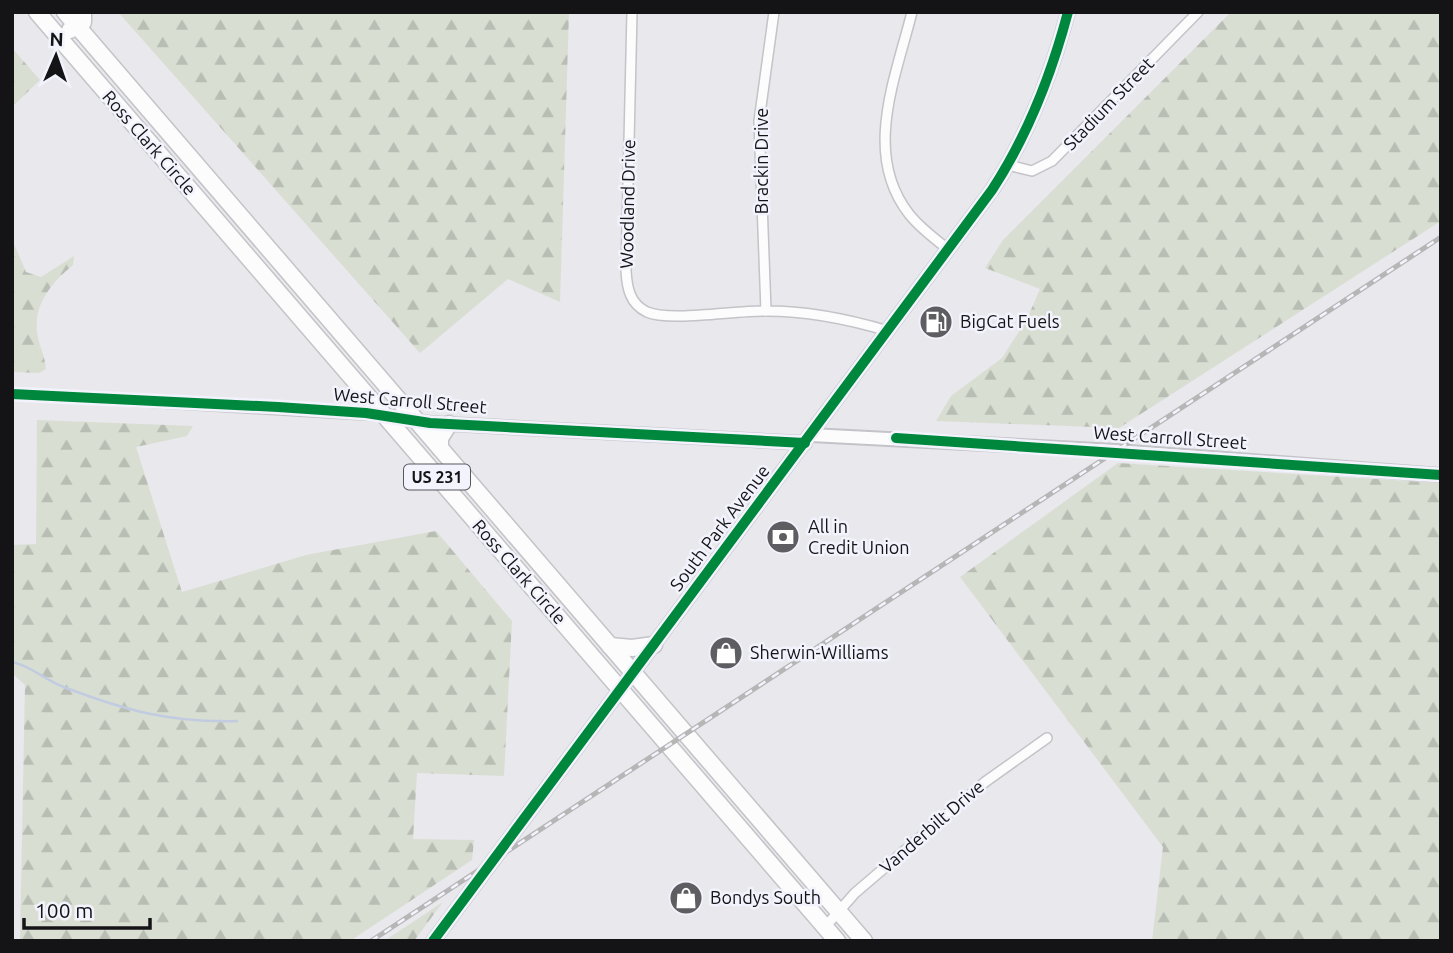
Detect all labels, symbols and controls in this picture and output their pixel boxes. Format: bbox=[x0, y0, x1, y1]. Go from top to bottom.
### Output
north arrow bbox=[21, 21, 91, 91]
text: N bbox=[49, 28, 64, 50]
street label: Stadium Street bbox=[1059, 53, 1157, 154]
street label: Ross Clark Circle bbox=[99, 86, 201, 199]
street label: Brackin Drive bbox=[751, 108, 771, 214]
street label: Woodland Drive bbox=[616, 139, 638, 269]
fuel station icon: BigCat Fuels bbox=[917, 303, 955, 341]
place label: BigCat Fuels bbox=[960, 311, 1060, 331]
street label: West Carroll Street bbox=[333, 383, 487, 417]
street label: West Carroll Street bbox=[1093, 422, 1247, 452]
street label: South Park Avenue bbox=[665, 461, 773, 594]
road number: US 231 bbox=[404, 464, 470, 490]
street label: Ross Clark Circle bbox=[469, 515, 571, 628]
place label: All in Credit Union bbox=[808, 516, 910, 557]
bank icon: All in Credit Union bbox=[764, 518, 802, 556]
shop icon: Sherwin-Williams bbox=[707, 634, 745, 672]
place label: Sherwin-Williams bbox=[750, 642, 889, 662]
street label: Vanderbilt Drive bbox=[875, 776, 987, 877]
shop icon: Bondys South bbox=[667, 879, 705, 917]
scale bar bbox=[24, 886, 150, 930]
place label: Bondys South bbox=[710, 887, 821, 907]
text: 100 m bbox=[35, 898, 93, 922]

